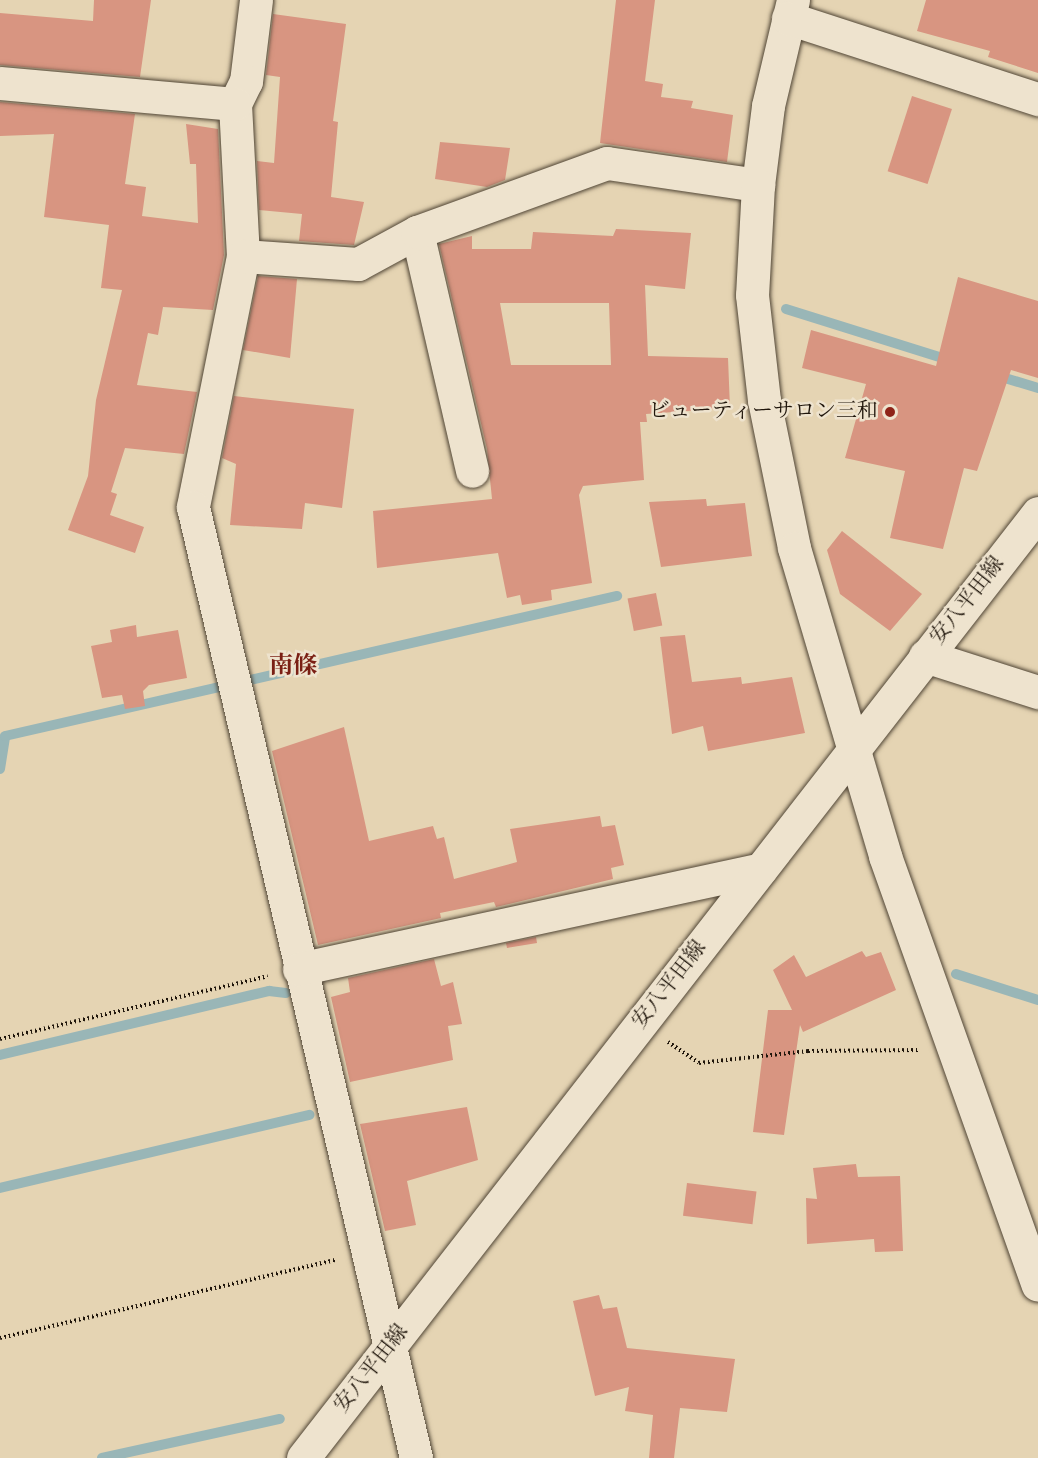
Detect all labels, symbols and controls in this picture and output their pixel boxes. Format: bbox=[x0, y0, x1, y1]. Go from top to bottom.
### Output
place label: ビューティーサロン三和 bbox=[647, 399, 878, 425]
marker: ビューティーサロン三和 bbox=[883, 405, 897, 419]
street label: 安八平田線 bbox=[926, 552, 1010, 650]
district label: 南條 bbox=[269, 653, 317, 681]
street label: 安八平田線 bbox=[628, 936, 712, 1034]
street label: 安八平田線 bbox=[330, 1320, 414, 1418]

